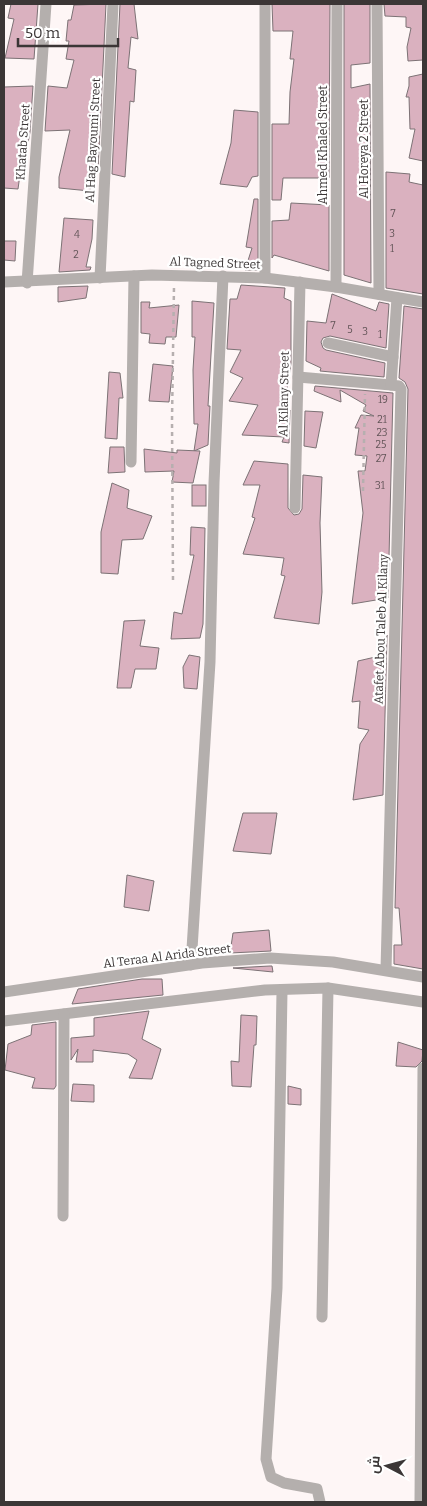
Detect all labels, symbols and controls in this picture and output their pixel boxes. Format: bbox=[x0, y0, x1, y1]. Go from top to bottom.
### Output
scale bar bbox=[18, 15, 118, 47]
text: 50 m bbox=[25, 24, 61, 42]
street label: Al Hag Bayoumi Street bbox=[83, 77, 103, 203]
street label: Ahmed Khaled Street bbox=[316, 85, 330, 205]
street label: Al Horeya 2 Street bbox=[357, 99, 371, 199]
street label: Khatab Street bbox=[13, 103, 33, 181]
house number: 7 bbox=[390, 208, 396, 220]
house number: 3 bbox=[389, 228, 395, 240]
house number: 4 bbox=[74, 229, 80, 241]
house number: 1 bbox=[390, 243, 394, 255]
house number: 2 bbox=[73, 249, 79, 261]
street label: Al Tagned Street bbox=[169, 254, 261, 272]
house number: 7 bbox=[330, 320, 336, 332]
house number: 5 bbox=[347, 324, 353, 336]
house number: 3 bbox=[362, 326, 368, 338]
house number: 1 bbox=[378, 329, 382, 341]
street label: Al Kilany Street bbox=[276, 350, 292, 437]
house number: 19 bbox=[378, 394, 388, 406]
house number: 21 bbox=[377, 414, 387, 426]
house number: 23 bbox=[376, 427, 388, 439]
house number: 25 bbox=[376, 439, 386, 451]
house number: 27 bbox=[376, 453, 386, 465]
house number: 31 bbox=[375, 480, 385, 492]
street label: Atafet Abou Taleb Al Kilany bbox=[371, 553, 391, 704]
street label: Al Teraa Al Arida Street bbox=[102, 941, 232, 971]
north arrow bbox=[362, 1441, 412, 1491]
text: ش bbox=[365, 1455, 384, 1475]

